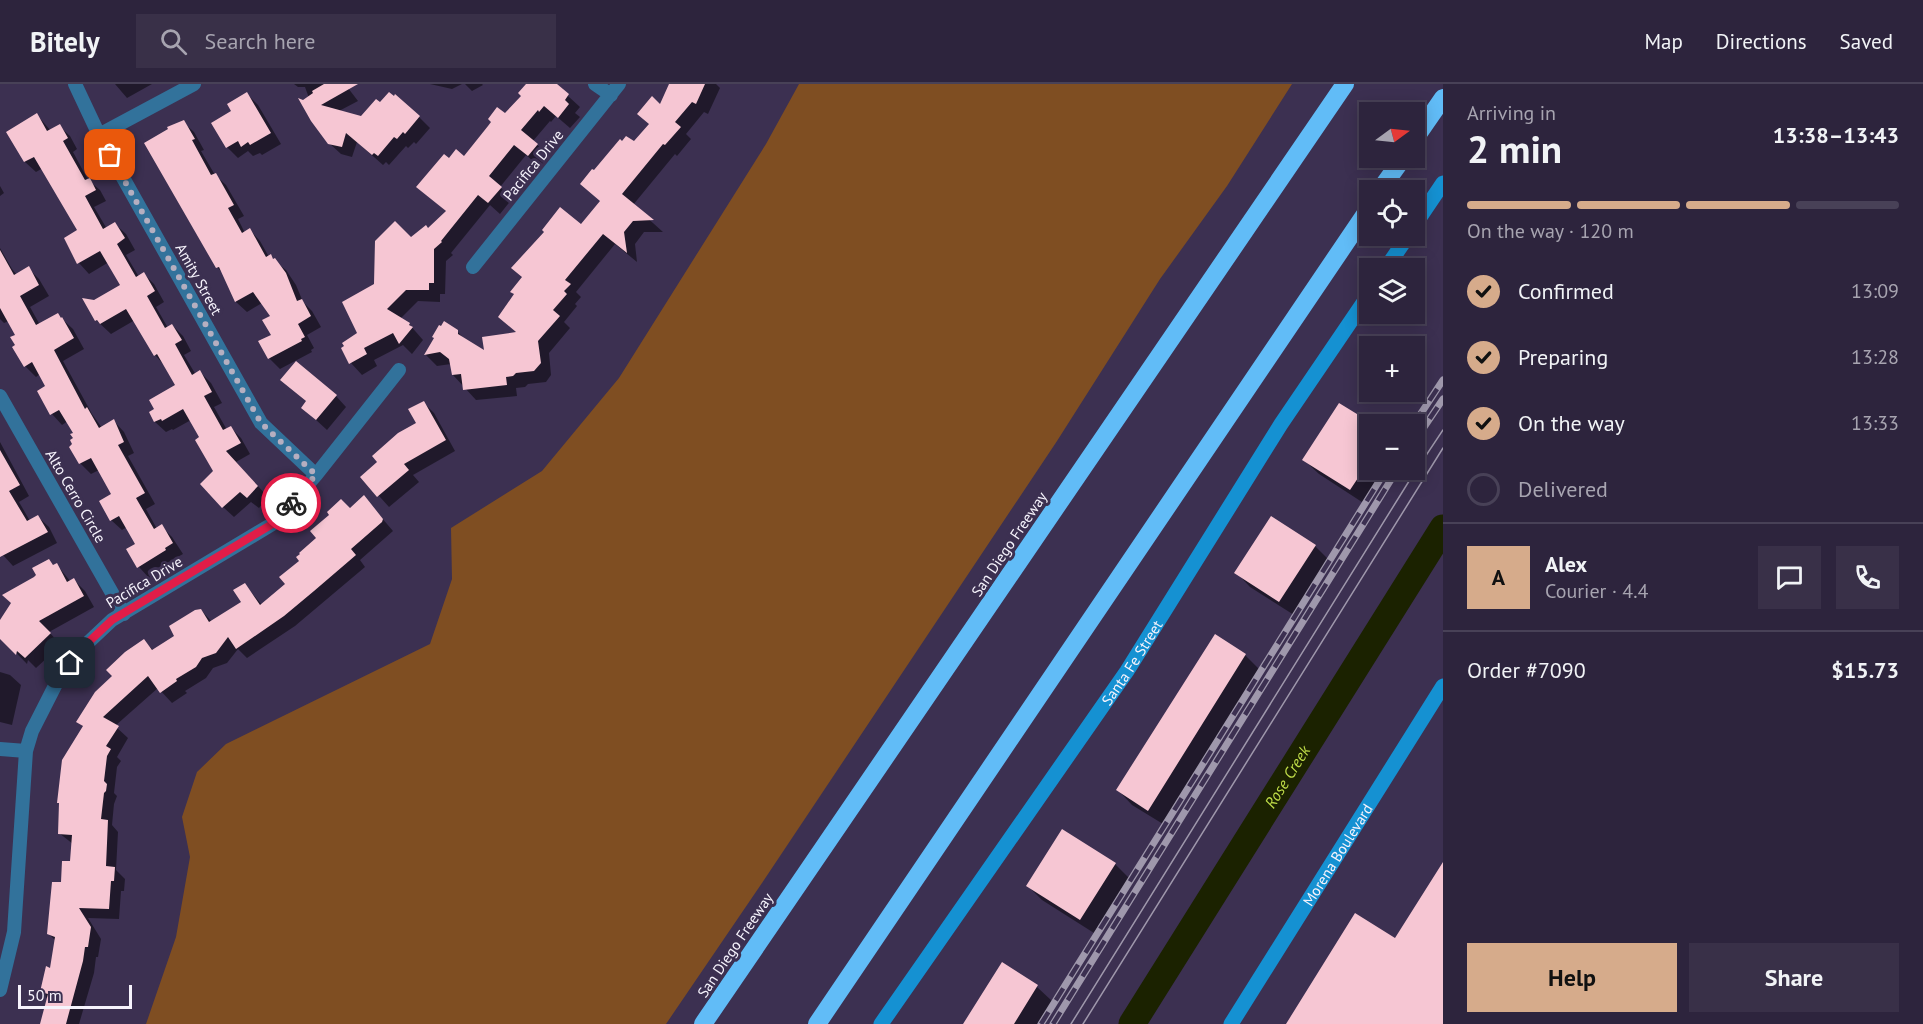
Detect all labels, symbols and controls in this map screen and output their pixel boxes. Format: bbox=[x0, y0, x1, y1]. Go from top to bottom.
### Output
search box bbox=[136, 14, 556, 68]
text: Bitely bbox=[30, 23, 100, 60]
icon: search bbox=[157, 25, 190, 58]
text: Search here bbox=[205, 27, 316, 55]
text: Map bbox=[1644, 28, 1683, 55]
text: Directions bbox=[1716, 28, 1807, 55]
text: Saved bbox=[1840, 28, 1893, 55]
text: Arriving in bbox=[1467, 100, 1556, 126]
north arrow bbox=[1359, 102, 1425, 168]
map controls bbox=[1359, 102, 1425, 480]
text: 13:38–13:43 bbox=[1773, 121, 1899, 149]
text: 2 min bbox=[1467, 123, 1562, 174]
street label: Pacifica Drive bbox=[499, 126, 567, 204]
pin bbox=[84, 129, 135, 180]
icon: bag bbox=[93, 138, 126, 171]
button: locate bbox=[1359, 180, 1425, 246]
text: On the way · 120 m bbox=[1467, 218, 1634, 244]
street label: Amity Street bbox=[172, 240, 226, 318]
button: layers bbox=[1359, 258, 1425, 324]
icon: check bbox=[1467, 275, 1500, 308]
text: Confirmed bbox=[1518, 277, 1614, 305]
text: 13:09 bbox=[1851, 278, 1899, 304]
button: + bbox=[1359, 336, 1425, 402]
icon: check bbox=[1467, 341, 1500, 374]
text: Preparing bbox=[1518, 343, 1608, 371]
text: 13:28 bbox=[1851, 344, 1899, 370]
icon: check bbox=[1467, 407, 1500, 440]
text: On the way bbox=[1518, 409, 1625, 437]
text: 13:33 bbox=[1851, 410, 1899, 436]
button: − bbox=[1359, 414, 1425, 480]
street label: Alto Cerro Circle bbox=[42, 446, 110, 546]
courier bbox=[261, 473, 321, 533]
text: Delivered bbox=[1518, 475, 1608, 503]
icon: bike bbox=[275, 487, 308, 520]
street label: San Diego Freeway bbox=[967, 488, 1051, 600]
button: chat bbox=[1758, 546, 1821, 609]
button: phone bbox=[1836, 546, 1899, 609]
text: Alex bbox=[1545, 550, 1587, 578]
street label: Pacifica Drive bbox=[102, 552, 186, 612]
text: A bbox=[1492, 563, 1505, 591]
text: Courier · 4.4 bbox=[1545, 578, 1648, 604]
street label: Santa Fe Street bbox=[1097, 616, 1166, 709]
pin bbox=[44, 637, 95, 688]
icon: home bbox=[53, 646, 86, 679]
text: Order #7090 bbox=[1467, 656, 1586, 684]
text: $15.73 bbox=[1831, 656, 1899, 684]
water label: Rose Creek bbox=[1260, 741, 1315, 812]
street label: Morena Boulevard bbox=[1298, 800, 1376, 909]
street label: San Diego Freeway bbox=[693, 889, 777, 1001]
button: Help bbox=[1467, 943, 1677, 1012]
button: Share bbox=[1689, 943, 1899, 1012]
scale bar bbox=[18, 982, 132, 1010]
text: 50 m bbox=[27, 985, 62, 1005]

